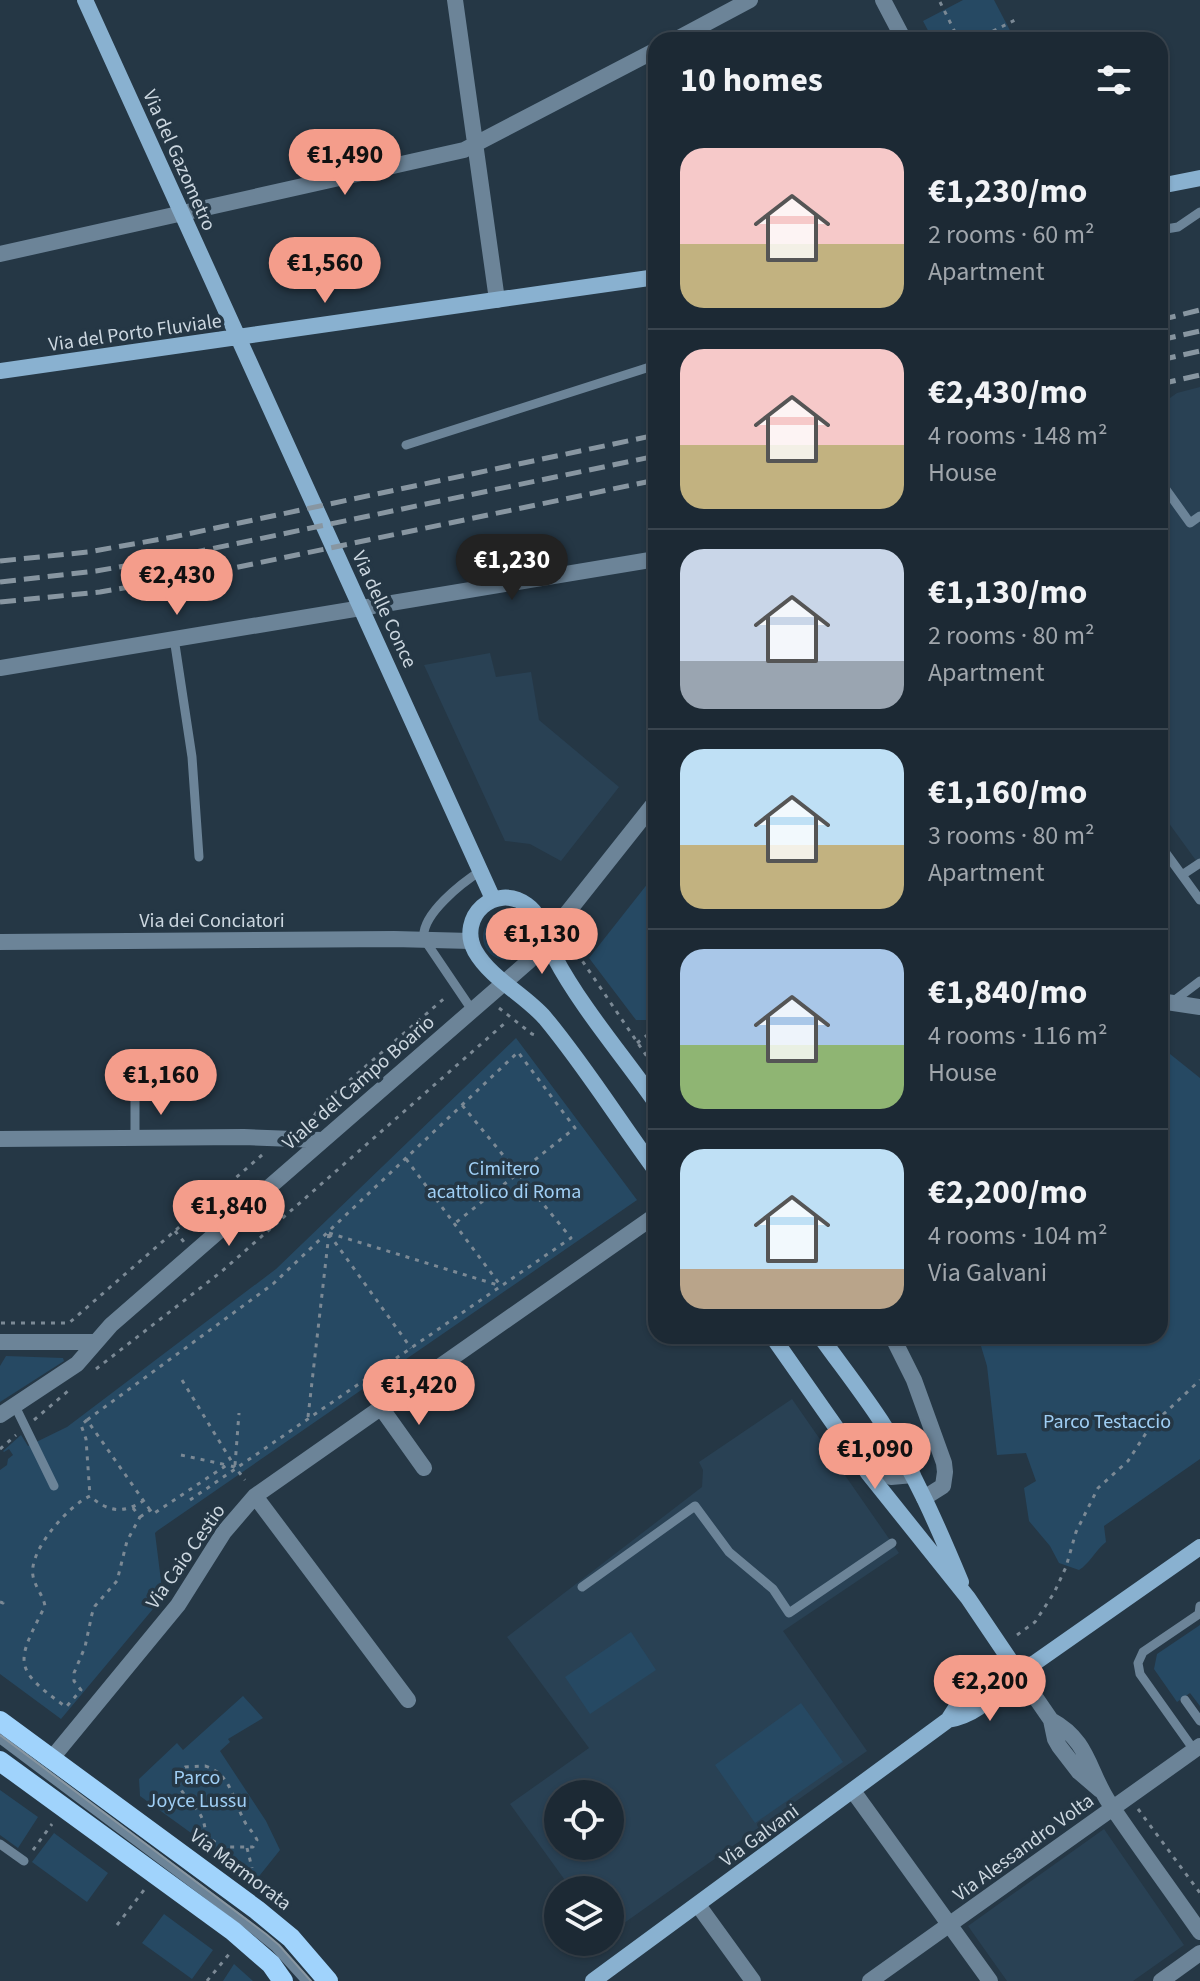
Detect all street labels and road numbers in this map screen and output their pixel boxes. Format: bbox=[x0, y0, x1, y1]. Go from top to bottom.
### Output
street label: Via del Gazometro bbox=[135, 85, 223, 235]
street label: Via del Porto Fluviale bbox=[47, 307, 224, 359]
street label: Via delle Conce bbox=[345, 546, 423, 673]
street label: Via dei Conciatori bbox=[139, 907, 285, 935]
street label: Viale del Campo Boario bbox=[276, 1009, 441, 1157]
street label: Via Caio Cestio bbox=[139, 1498, 232, 1615]
street label: Via Alessandro Volta bbox=[947, 1787, 1100, 1909]
street label: Via Galvani bbox=[714, 1798, 805, 1874]
street label: Via Marmorata bbox=[184, 1822, 297, 1917]

